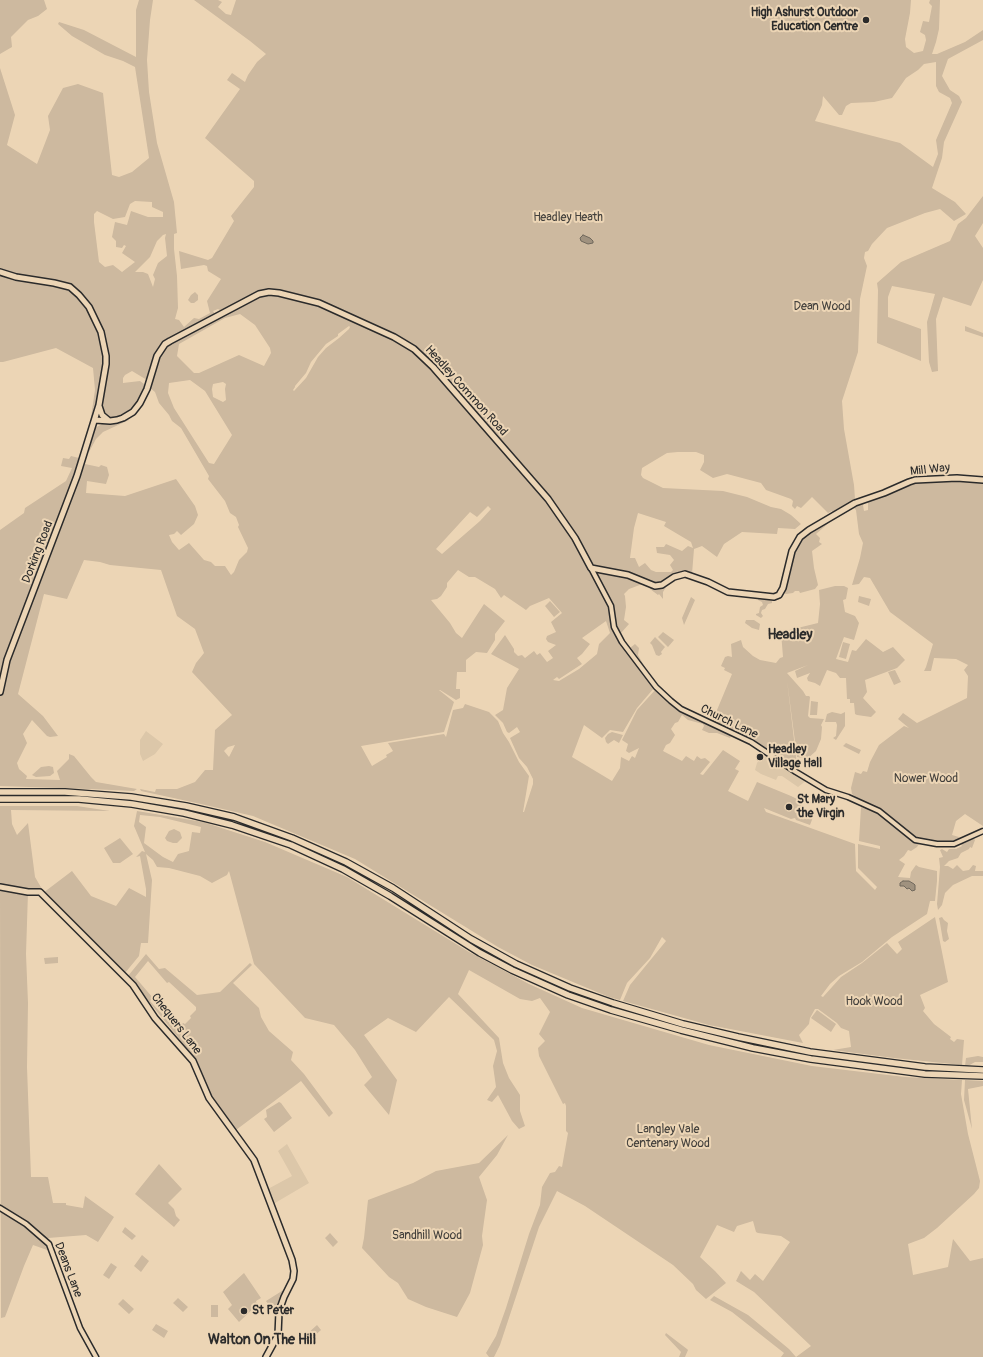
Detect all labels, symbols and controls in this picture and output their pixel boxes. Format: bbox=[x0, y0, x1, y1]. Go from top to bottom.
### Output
place label: High Ashurst Outdoor Education Centre bbox=[751, 6, 858, 34]
marker: High Ashurst Outdoor Education Centre bbox=[861, 15, 871, 25]
park label: Headley Heath bbox=[533, 211, 603, 225]
park label: Dean Wood bbox=[793, 300, 851, 314]
street label: Headley Common Road bbox=[422, 343, 510, 439]
street label: Mill Way bbox=[909, 461, 951, 479]
street label: Dorking Road bbox=[20, 519, 56, 585]
district label: Headley bbox=[768, 627, 812, 643]
street label: Church Lane bbox=[698, 702, 760, 742]
place label: Headley Village Hall bbox=[768, 743, 822, 771]
marker: Headley Village Hall bbox=[755, 752, 765, 762]
park label: Nower Wood bbox=[894, 772, 958, 786]
place label: St Mary the Virgin bbox=[797, 793, 844, 821]
marker: St Mary the Virgin bbox=[784, 802, 794, 812]
street label: Chequers Lane bbox=[148, 991, 204, 1057]
park label: Hook Wood bbox=[845, 995, 903, 1009]
park label: Langley Vale Centenary Wood bbox=[626, 1123, 710, 1151]
park label: Sandhill Wood bbox=[392, 1229, 462, 1243]
street label: Deans Lane bbox=[51, 1240, 85, 1300]
place label: St Peter bbox=[252, 1304, 294, 1318]
marker: St Peter bbox=[239, 1306, 249, 1316]
district label: Walton On The Hill bbox=[208, 1332, 316, 1348]

